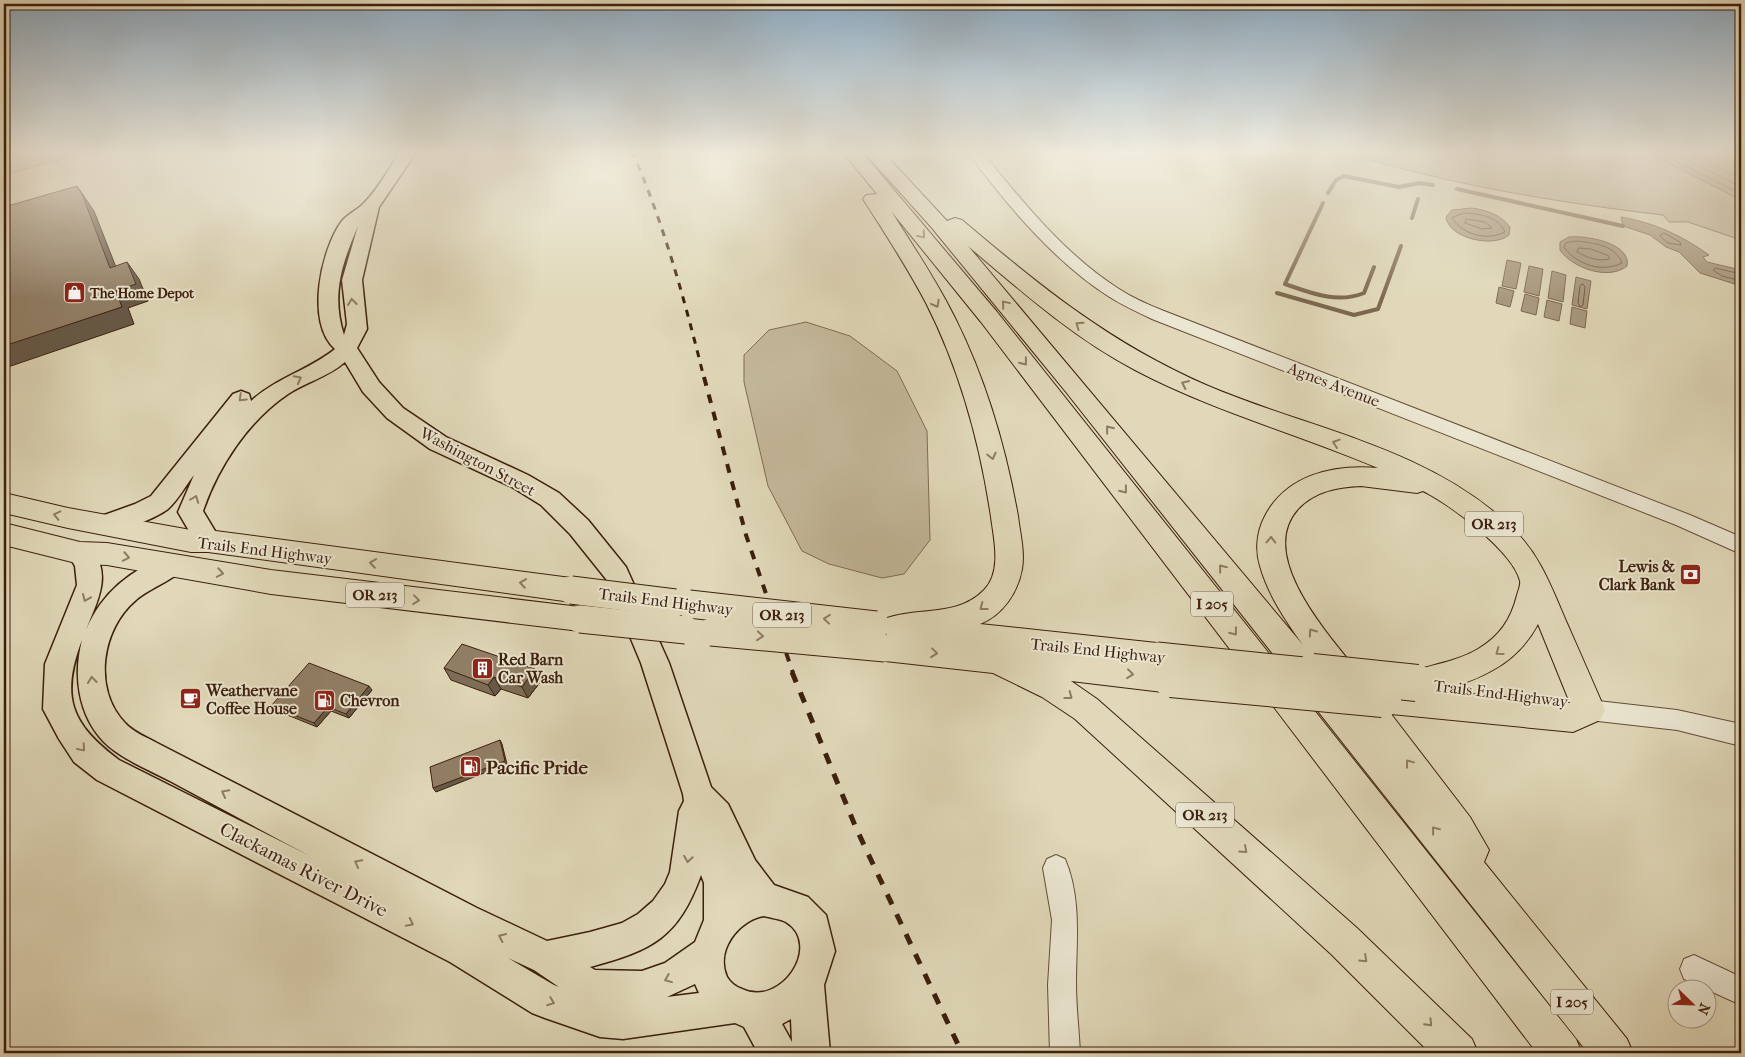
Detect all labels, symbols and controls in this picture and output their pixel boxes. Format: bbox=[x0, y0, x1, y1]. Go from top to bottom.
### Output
one-way arrow bbox=[917, 230, 926, 239]
shop icon: The Home Depot bbox=[62, 281, 86, 305]
place label: The Home Depot bbox=[89, 285, 195, 302]
one-way arrow bbox=[347, 298, 358, 306]
one-way arrow bbox=[930, 298, 940, 307]
one-way arrow bbox=[1001, 300, 1010, 309]
one-way arrow bbox=[1075, 322, 1085, 331]
one-way arrow bbox=[1019, 356, 1027, 365]
street label: Agnes Avenue bbox=[1284, 358, 1383, 411]
one-way arrow bbox=[293, 375, 302, 385]
one-way arrow bbox=[1181, 379, 1190, 390]
one-way arrow bbox=[239, 393, 248, 402]
street label: Washington Street bbox=[416, 422, 539, 500]
one-way arrow bbox=[1105, 425, 1114, 434]
one-way arrow bbox=[1332, 438, 1341, 448]
one-way arrow bbox=[986, 451, 997, 460]
one-way arrow bbox=[1118, 484, 1126, 493]
one-way arrow bbox=[189, 495, 199, 503]
one-way arrow bbox=[52, 510, 61, 521]
road number: OR 213 bbox=[1465, 512, 1523, 536]
street label: Trails End Highway bbox=[197, 533, 334, 568]
one-way arrow bbox=[1266, 535, 1276, 543]
one-way arrow bbox=[122, 552, 131, 562]
place label: Lewis & Clark Bank bbox=[1599, 557, 1676, 594]
one-way arrow bbox=[368, 558, 376, 569]
bank icon: Lewis & Clark Bank bbox=[1679, 563, 1703, 587]
one-way arrow bbox=[1220, 565, 1228, 574]
one-way arrow bbox=[216, 568, 224, 578]
one-way arrow bbox=[518, 578, 526, 589]
road number: OR 213 bbox=[346, 582, 404, 608]
street label: Trails End Highway bbox=[598, 584, 735, 619]
road number: I 205 bbox=[1191, 592, 1233, 616]
one-way arrow bbox=[81, 593, 92, 602]
one-way arrow bbox=[412, 594, 420, 605]
road number: OR 213 bbox=[753, 602, 811, 628]
one-way arrow bbox=[980, 602, 989, 610]
one-way arrow bbox=[823, 614, 831, 625]
one-way arrow bbox=[1229, 626, 1237, 635]
one-way arrow bbox=[1309, 629, 1318, 638]
one-way arrow bbox=[756, 631, 764, 642]
street label: Trails End Highway bbox=[1030, 634, 1167, 667]
one-way arrow bbox=[1495, 646, 1505, 655]
one-way arrow bbox=[930, 647, 938, 658]
place label: Red Barn Car Wash bbox=[498, 650, 564, 687]
building icon: Red Barn Car Wash bbox=[470, 656, 494, 680]
one-way arrow bbox=[1126, 668, 1134, 679]
one-way arrow bbox=[87, 676, 98, 684]
street label: Trails End Highway bbox=[1433, 676, 1570, 711]
place label: Weathervane Coffee House bbox=[205, 681, 298, 718]
cafe icon: Weathervane Coffee House bbox=[178, 687, 202, 711]
fuel station icon: Chevron bbox=[312, 688, 336, 712]
place label: Chevron bbox=[340, 691, 400, 710]
one-way arrow bbox=[1063, 691, 1072, 699]
one-way arrow bbox=[77, 742, 86, 751]
fuel station icon: Pacific Pride bbox=[458, 755, 482, 779]
place label: Pacific Pride bbox=[486, 757, 588, 779]
one-way arrow bbox=[1406, 759, 1415, 769]
one-way arrow bbox=[221, 789, 230, 799]
road number: OR 213 bbox=[1176, 802, 1234, 828]
street label: Clackamas River Drive bbox=[216, 818, 391, 922]
one-way arrow bbox=[1431, 827, 1440, 836]
one-way arrow bbox=[1238, 844, 1247, 853]
one-way arrow bbox=[683, 855, 693, 863]
one-way arrow bbox=[354, 859, 363, 869]
one-way arrow bbox=[404, 917, 413, 927]
one-way arrow bbox=[498, 933, 507, 944]
one-way arrow bbox=[1358, 953, 1367, 962]
one-way arrow bbox=[664, 974, 672, 984]
north arrow bbox=[1668, 980, 1718, 1030]
road number: I 205 bbox=[1551, 990, 1593, 1014]
one-way arrow bbox=[547, 996, 555, 1006]
text: N bbox=[1693, 1001, 1713, 1017]
one-way arrow bbox=[1423, 1017, 1432, 1026]

